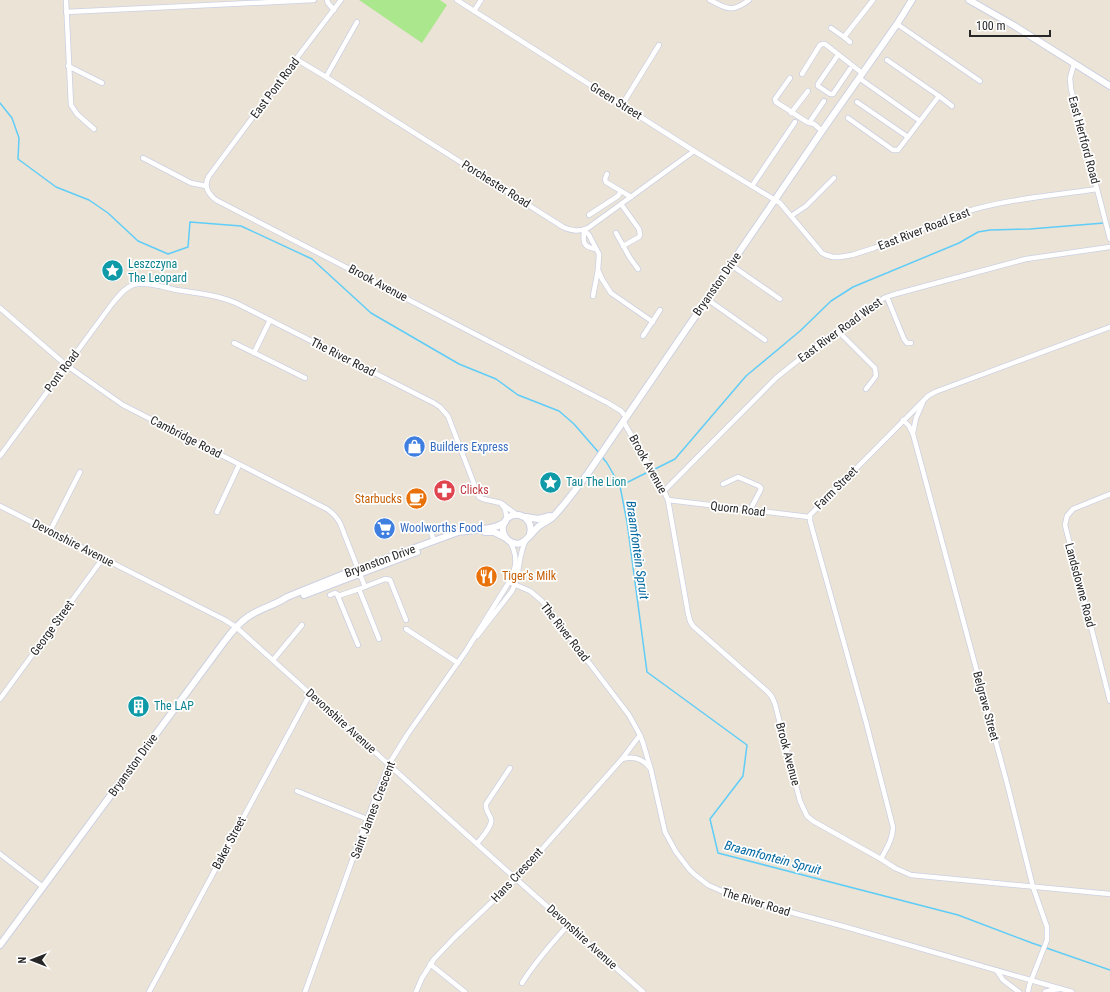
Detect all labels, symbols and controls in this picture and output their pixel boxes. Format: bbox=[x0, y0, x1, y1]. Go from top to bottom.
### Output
scale bar bbox=[970, 12, 1050, 38]
text: 100 m bbox=[976, 19, 1006, 33]
street label: East Pont Road bbox=[248, 55, 302, 121]
street label: Green Street bbox=[587, 80, 645, 123]
street label: East Hertford Road bbox=[1066, 95, 1102, 185]
street label: Porchester Road bbox=[459, 157, 533, 211]
street label: East River Road East bbox=[876, 205, 972, 253]
street label: Bryanston Drive bbox=[690, 249, 744, 318]
place label: Leszczyna The Leopard bbox=[128, 257, 187, 285]
place icon: Leszczyna The Leopard bbox=[99, 258, 125, 284]
street label: Brook Avenue bbox=[346, 262, 410, 305]
street label: East River Road West bbox=[795, 295, 885, 365]
street label: The River Road bbox=[308, 335, 378, 379]
street label: Pont Road bbox=[42, 347, 82, 395]
street label: Cambridge Road bbox=[148, 413, 224, 461]
street label: Brook Avenue bbox=[626, 432, 670, 496]
shop icon: Builders Express bbox=[402, 434, 428, 460]
place label: Builders Express bbox=[430, 440, 509, 454]
street label: Farm Street bbox=[812, 463, 861, 512]
place icon: Tau The Lion bbox=[538, 469, 564, 495]
place label: Tau The Lion bbox=[566, 475, 627, 489]
pharmacy icon: Clicks bbox=[431, 477, 457, 503]
place label: Clicks bbox=[460, 483, 489, 497]
cafe icon: Starbucks bbox=[404, 486, 430, 512]
place label: Starbucks bbox=[355, 492, 402, 506]
street label: Quorn Road bbox=[710, 499, 766, 519]
water label: Braamfontein Spruit bbox=[623, 500, 652, 601]
supermarket icon: Woolworths Food bbox=[372, 515, 398, 541]
street label: Devonshire Avenue bbox=[30, 516, 117, 570]
place label: Woolworths Food bbox=[400, 521, 483, 535]
street label: Landsdowne Road bbox=[1062, 541, 1098, 629]
street label: Bryanston Drive bbox=[343, 542, 418, 580]
restaurant icon: Tiger's Milk bbox=[473, 563, 499, 589]
place label: Tiger's Milk bbox=[502, 569, 557, 583]
street label: George Street bbox=[27, 597, 77, 658]
street label: The River Road bbox=[538, 600, 592, 664]
street label: Belgrave Street bbox=[970, 670, 1002, 743]
street label: Devonshire Avenue bbox=[303, 686, 379, 756]
building icon: The LAP bbox=[125, 693, 151, 719]
place label: The LAP bbox=[154, 699, 194, 713]
street label: Brook Avenue bbox=[773, 721, 803, 787]
street label: Bryanston Drive bbox=[106, 731, 161, 799]
street label: Saint James Crescent bbox=[348, 759, 398, 861]
street label: Baker Street bbox=[209, 814, 249, 872]
water label: Braamfontein Spruit bbox=[723, 837, 823, 878]
street label: Hans Crescent bbox=[488, 845, 546, 905]
street label: The River Road bbox=[720, 885, 792, 919]
street label: Devonshire Avenue bbox=[544, 902, 620, 972]
north arrow bbox=[12, 940, 52, 980]
text: N bbox=[16, 956, 29, 963]

